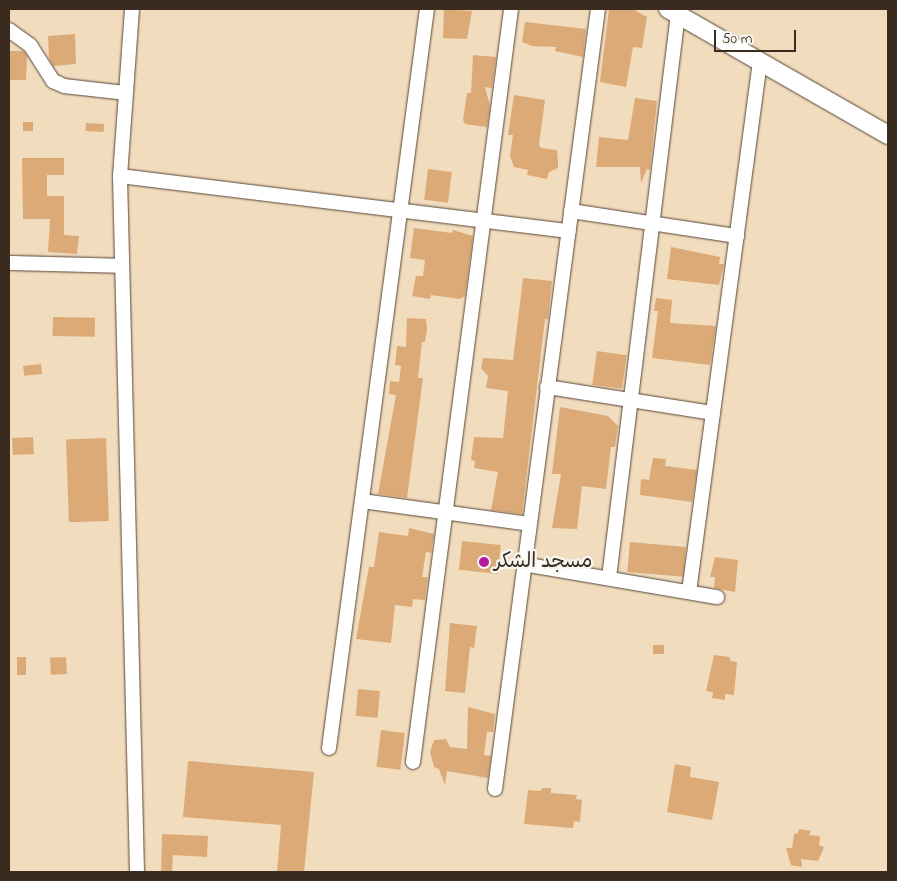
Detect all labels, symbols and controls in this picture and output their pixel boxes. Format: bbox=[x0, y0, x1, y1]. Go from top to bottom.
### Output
scale bar bbox=[717, 20, 800, 52]
text: 50 m bbox=[722, 28, 752, 50]
place label: مسجد الشكر bbox=[494, 550, 592, 574]
marker: مسجد الشكر bbox=[478, 556, 490, 568]

